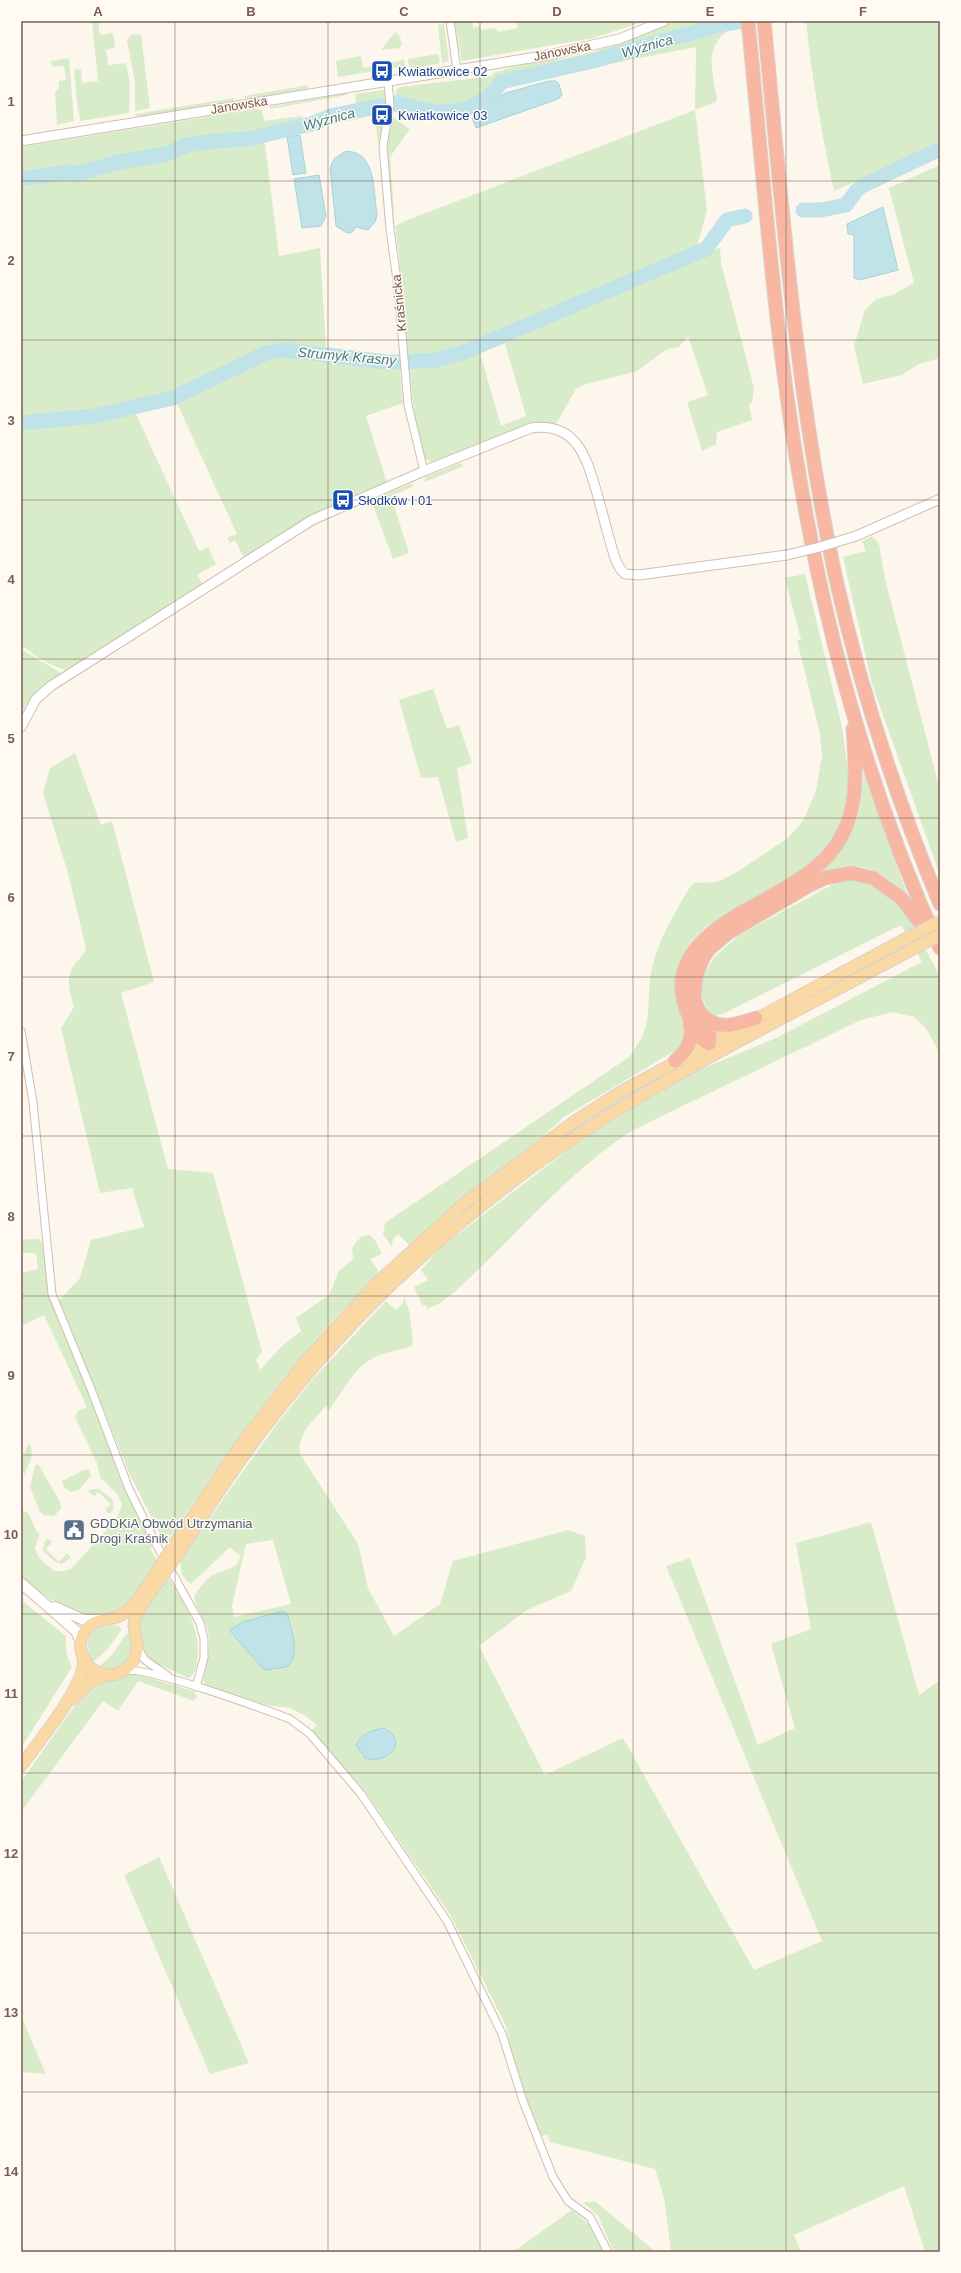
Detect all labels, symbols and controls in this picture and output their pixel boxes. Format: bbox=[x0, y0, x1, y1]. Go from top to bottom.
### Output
text: A bbox=[93, 4, 103, 19]
text: B bbox=[246, 4, 256, 19]
text: C bbox=[399, 4, 409, 19]
text: D bbox=[552, 4, 562, 19]
text: E bbox=[706, 4, 715, 19]
text: F bbox=[859, 4, 867, 19]
water label: Wyżnica bbox=[619, 31, 675, 61]
street label: Janowska bbox=[532, 38, 593, 64]
bus stop icon: Kwiatkowice 02 bbox=[369, 58, 395, 84]
place label: Kwiatkowice 02 bbox=[398, 64, 488, 79]
street label: Janowska bbox=[209, 93, 269, 117]
text: 1 bbox=[7, 94, 15, 109]
bus stop icon: Kwiatkowice 03 bbox=[369, 102, 395, 128]
water label: Wyżnica bbox=[301, 104, 357, 134]
place label: Kwiatkowice 03 bbox=[398, 108, 488, 123]
text: 2 bbox=[7, 253, 15, 268]
street label: Kraśnicka bbox=[388, 273, 409, 332]
water label: Strumyk Krasny bbox=[297, 344, 398, 368]
text: 3 bbox=[7, 413, 15, 428]
bus stop icon: Słodków I 01 bbox=[330, 487, 356, 513]
place label: Słodków I 01 bbox=[358, 493, 432, 508]
text: 4 bbox=[7, 572, 15, 587]
text: 5 bbox=[7, 731, 15, 746]
text: 6 bbox=[7, 890, 15, 905]
text: 7 bbox=[7, 1049, 15, 1064]
text: 8 bbox=[7, 1209, 15, 1224]
text: 9 bbox=[7, 1368, 15, 1383]
place label: GDDKiA Obwód Utrzymania Drogi Kraśnik bbox=[90, 1516, 253, 1546]
public building icon: GDDKiA Obwód Utrzymania Drogi Kraśnik bbox=[61, 1517, 87, 1543]
text: 10 bbox=[4, 1527, 18, 1542]
text: 11 bbox=[4, 1686, 18, 1701]
text: 12 bbox=[4, 1846, 18, 1861]
text: 13 bbox=[4, 2005, 18, 2020]
text: 14 bbox=[4, 2164, 19, 2179]

